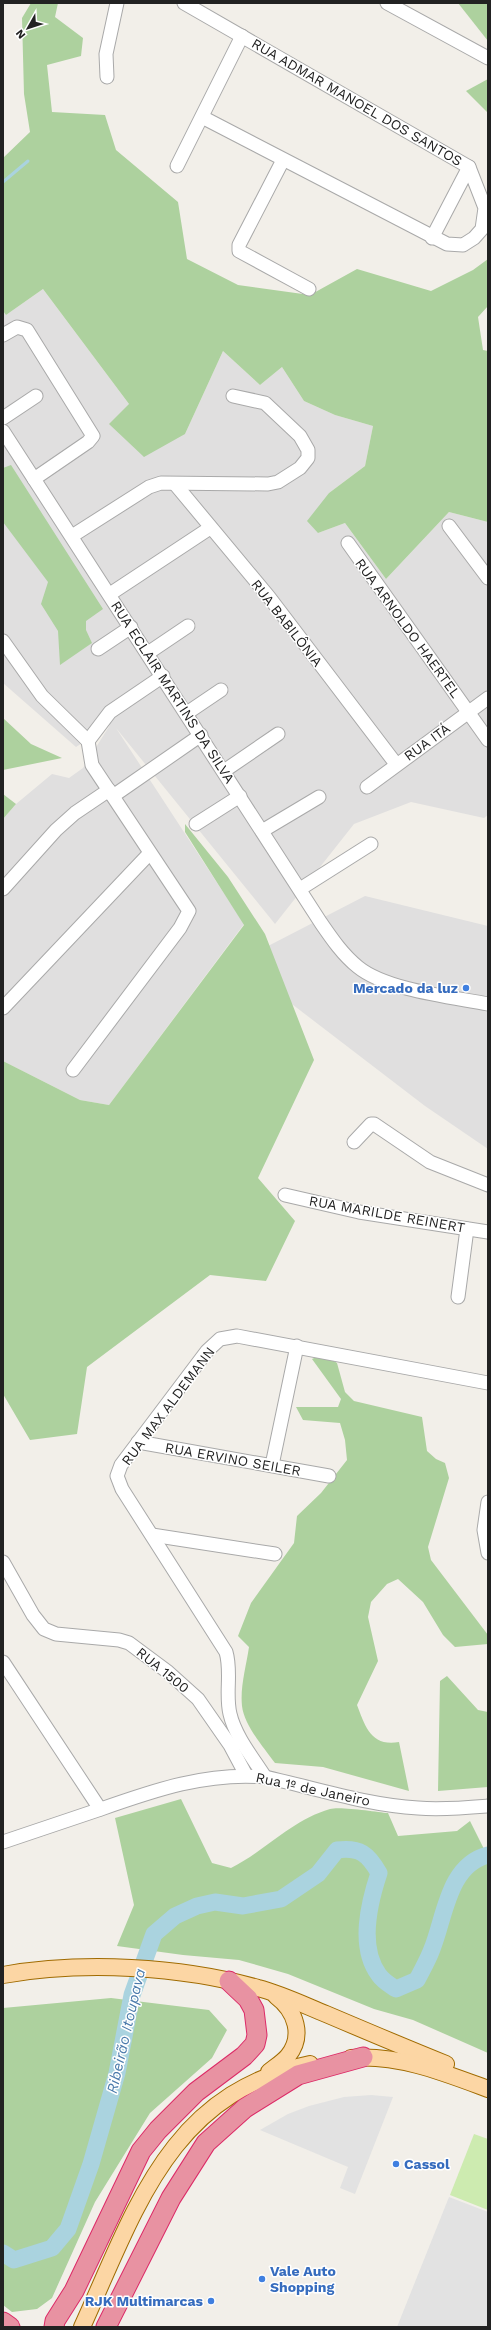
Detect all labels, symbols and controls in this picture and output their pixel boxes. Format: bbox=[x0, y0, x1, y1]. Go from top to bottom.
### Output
north arrow bbox=[8, 8, 48, 48]
text: N bbox=[13, 27, 28, 41]
street label: RUA ADMAR MANOEL DOS SANTOS bbox=[249, 35, 465, 169]
street label: RUA ARNOLDO HAERTEL bbox=[352, 555, 464, 701]
street label: RUA BABILÔNIA bbox=[248, 576, 326, 670]
street label: RUA ECLAIR MARTINS DA SILVA bbox=[108, 598, 238, 786]
street label: RUA ITÁ bbox=[401, 720, 453, 764]
place label: Mercado da luz bbox=[353, 980, 458, 996]
marker: Mercado da luz bbox=[461, 983, 471, 993]
street label: RUA MARILDE REINERT bbox=[308, 1192, 467, 1236]
street label: RUA MAX ALDEMANN bbox=[118, 1344, 218, 1468]
street label: RUA ERVINO SEILER bbox=[164, 1439, 302, 1479]
street label: RUA 1500 bbox=[133, 1644, 193, 1696]
street label: Rua 1º de Janeiro bbox=[254, 1769, 372, 1809]
water label: Ribeirão Itoupava bbox=[103, 1967, 149, 2095]
place label: Cassol bbox=[404, 2156, 450, 2172]
marker: Cassol bbox=[391, 2159, 401, 2169]
place label: Vale Auto Shopping bbox=[270, 2263, 336, 2295]
marker: Vale Auto Shopping bbox=[257, 2274, 267, 2284]
place label: RJK Multimarcas bbox=[85, 2293, 204, 2309]
marker: RJK Multimarcas bbox=[206, 2296, 216, 2306]

